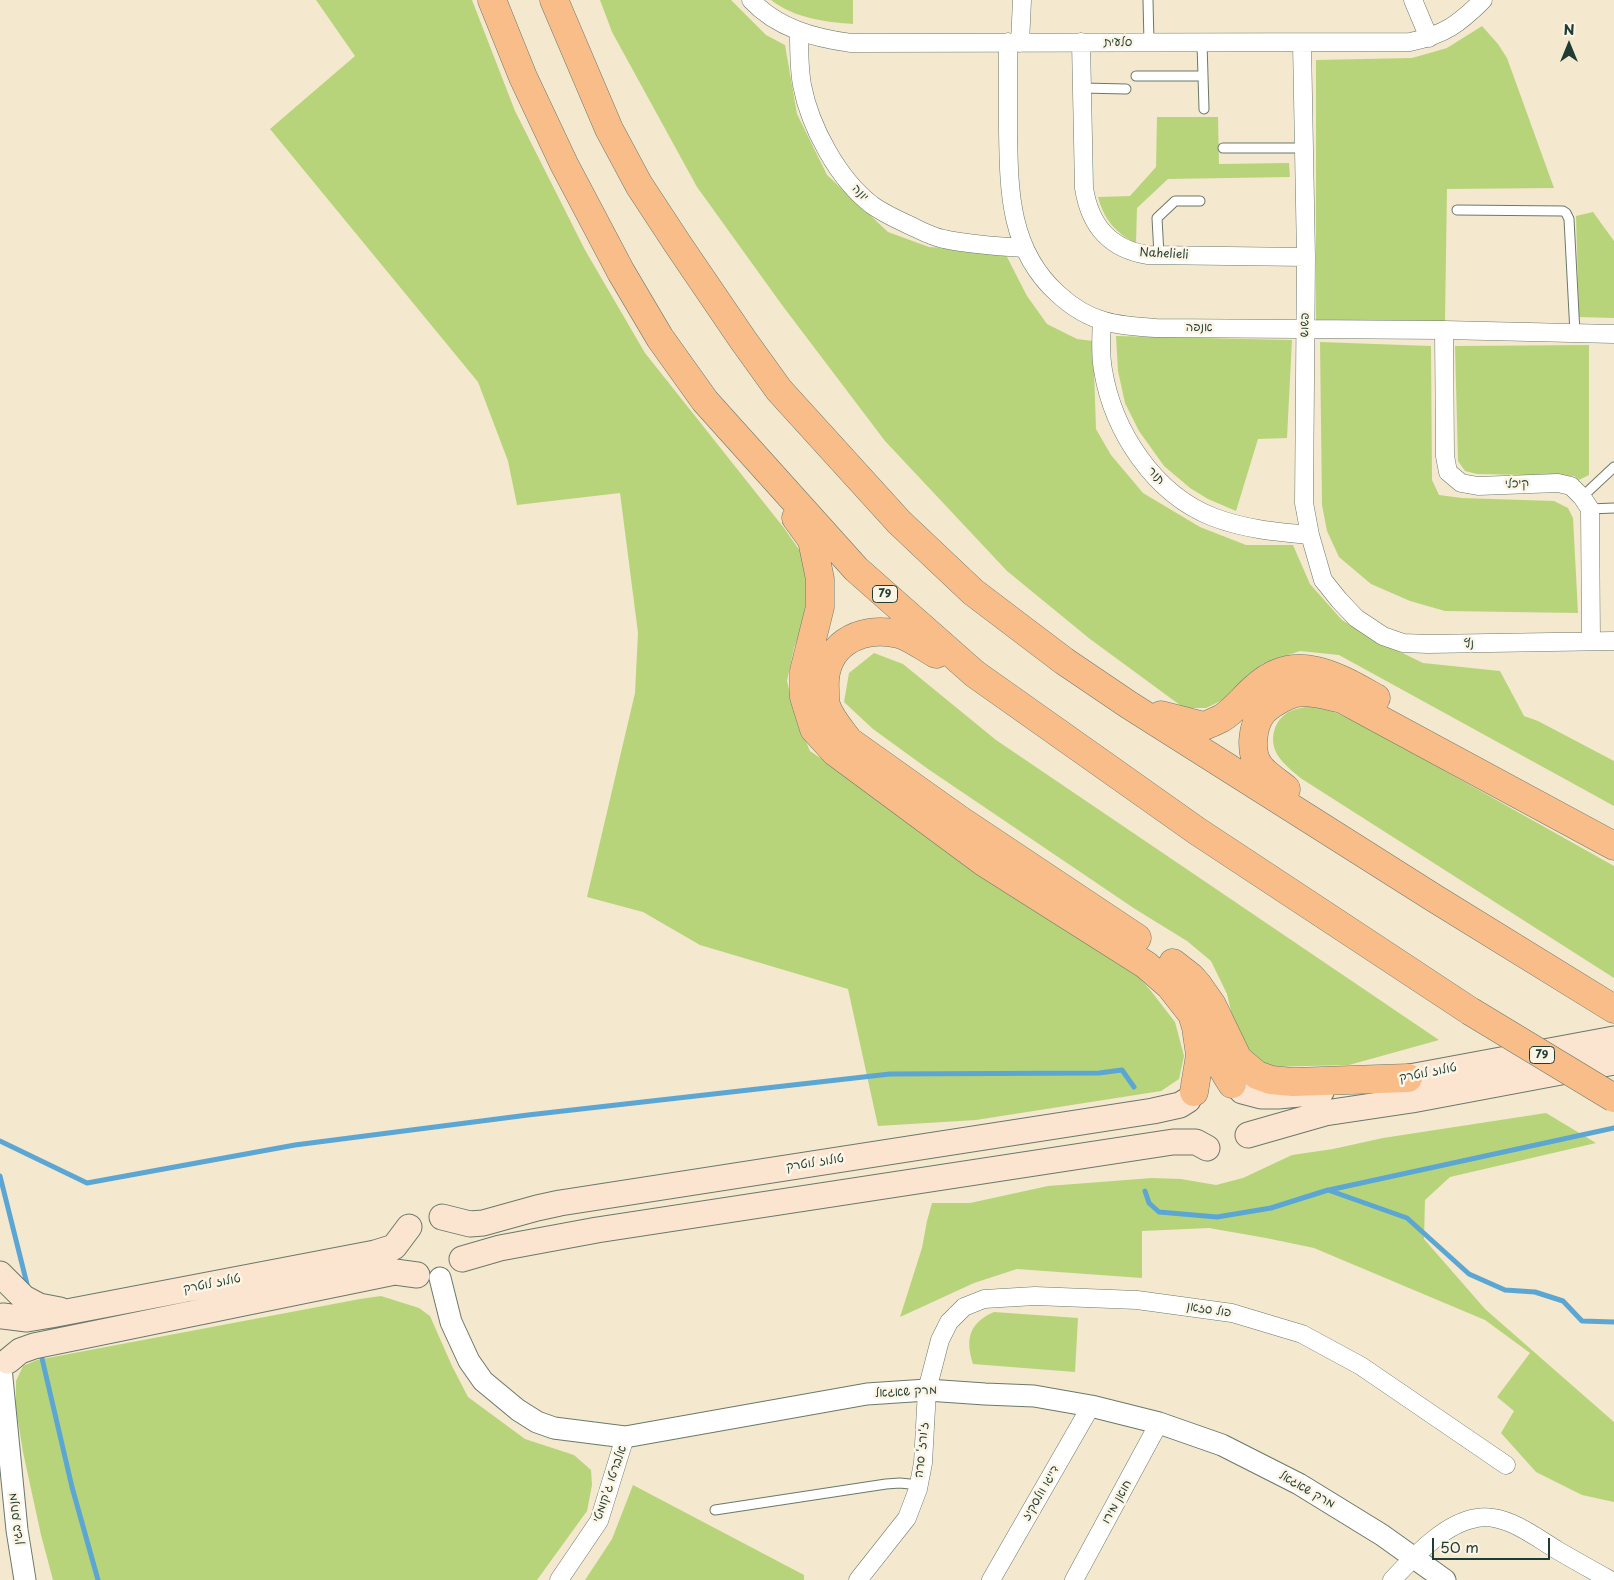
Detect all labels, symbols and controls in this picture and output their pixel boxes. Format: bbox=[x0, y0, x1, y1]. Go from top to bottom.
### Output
text: N bbox=[1563, 19, 1575, 40]
north arrow bbox=[1544, 20, 1594, 70]
street label: סלעית bbox=[1104, 36, 1132, 50]
street label: יונה bbox=[849, 182, 871, 204]
street label: Nahelieli bbox=[1139, 246, 1189, 262]
street label: פשוש bbox=[1298, 313, 1312, 337]
street label: אנפה bbox=[1185, 321, 1213, 335]
street label: תור bbox=[1144, 464, 1168, 488]
street label: קיכלי bbox=[1505, 476, 1529, 492]
road number: 79 bbox=[872, 586, 898, 602]
street label: נץ bbox=[1464, 637, 1474, 651]
road number: 79 bbox=[1530, 1046, 1554, 1064]
street label: טולוז לוטרק bbox=[1398, 1060, 1458, 1086]
street label: טולוז לוטרק bbox=[785, 1151, 845, 1175]
street label: טולוז לוטרק bbox=[182, 1271, 242, 1297]
street label: פול סזאן bbox=[1186, 1299, 1232, 1321]
street label: מרק שאגאל bbox=[875, 1383, 937, 1401]
street label: ז'ורז' סרה bbox=[912, 1421, 932, 1479]
street label: אלברטו ג'קומטי bbox=[590, 1444, 630, 1524]
street label: דייגו וולסקיז bbox=[1019, 1463, 1063, 1523]
street label: מרק שאגאל bbox=[1277, 1468, 1337, 1512]
street label: חואן מירו bbox=[1099, 1478, 1135, 1526]
street label: מנחם בגין bbox=[6, 1492, 26, 1546]
scale bar bbox=[1434, 1528, 1552, 1560]
text: 50 m bbox=[1440, 1535, 1479, 1558]

